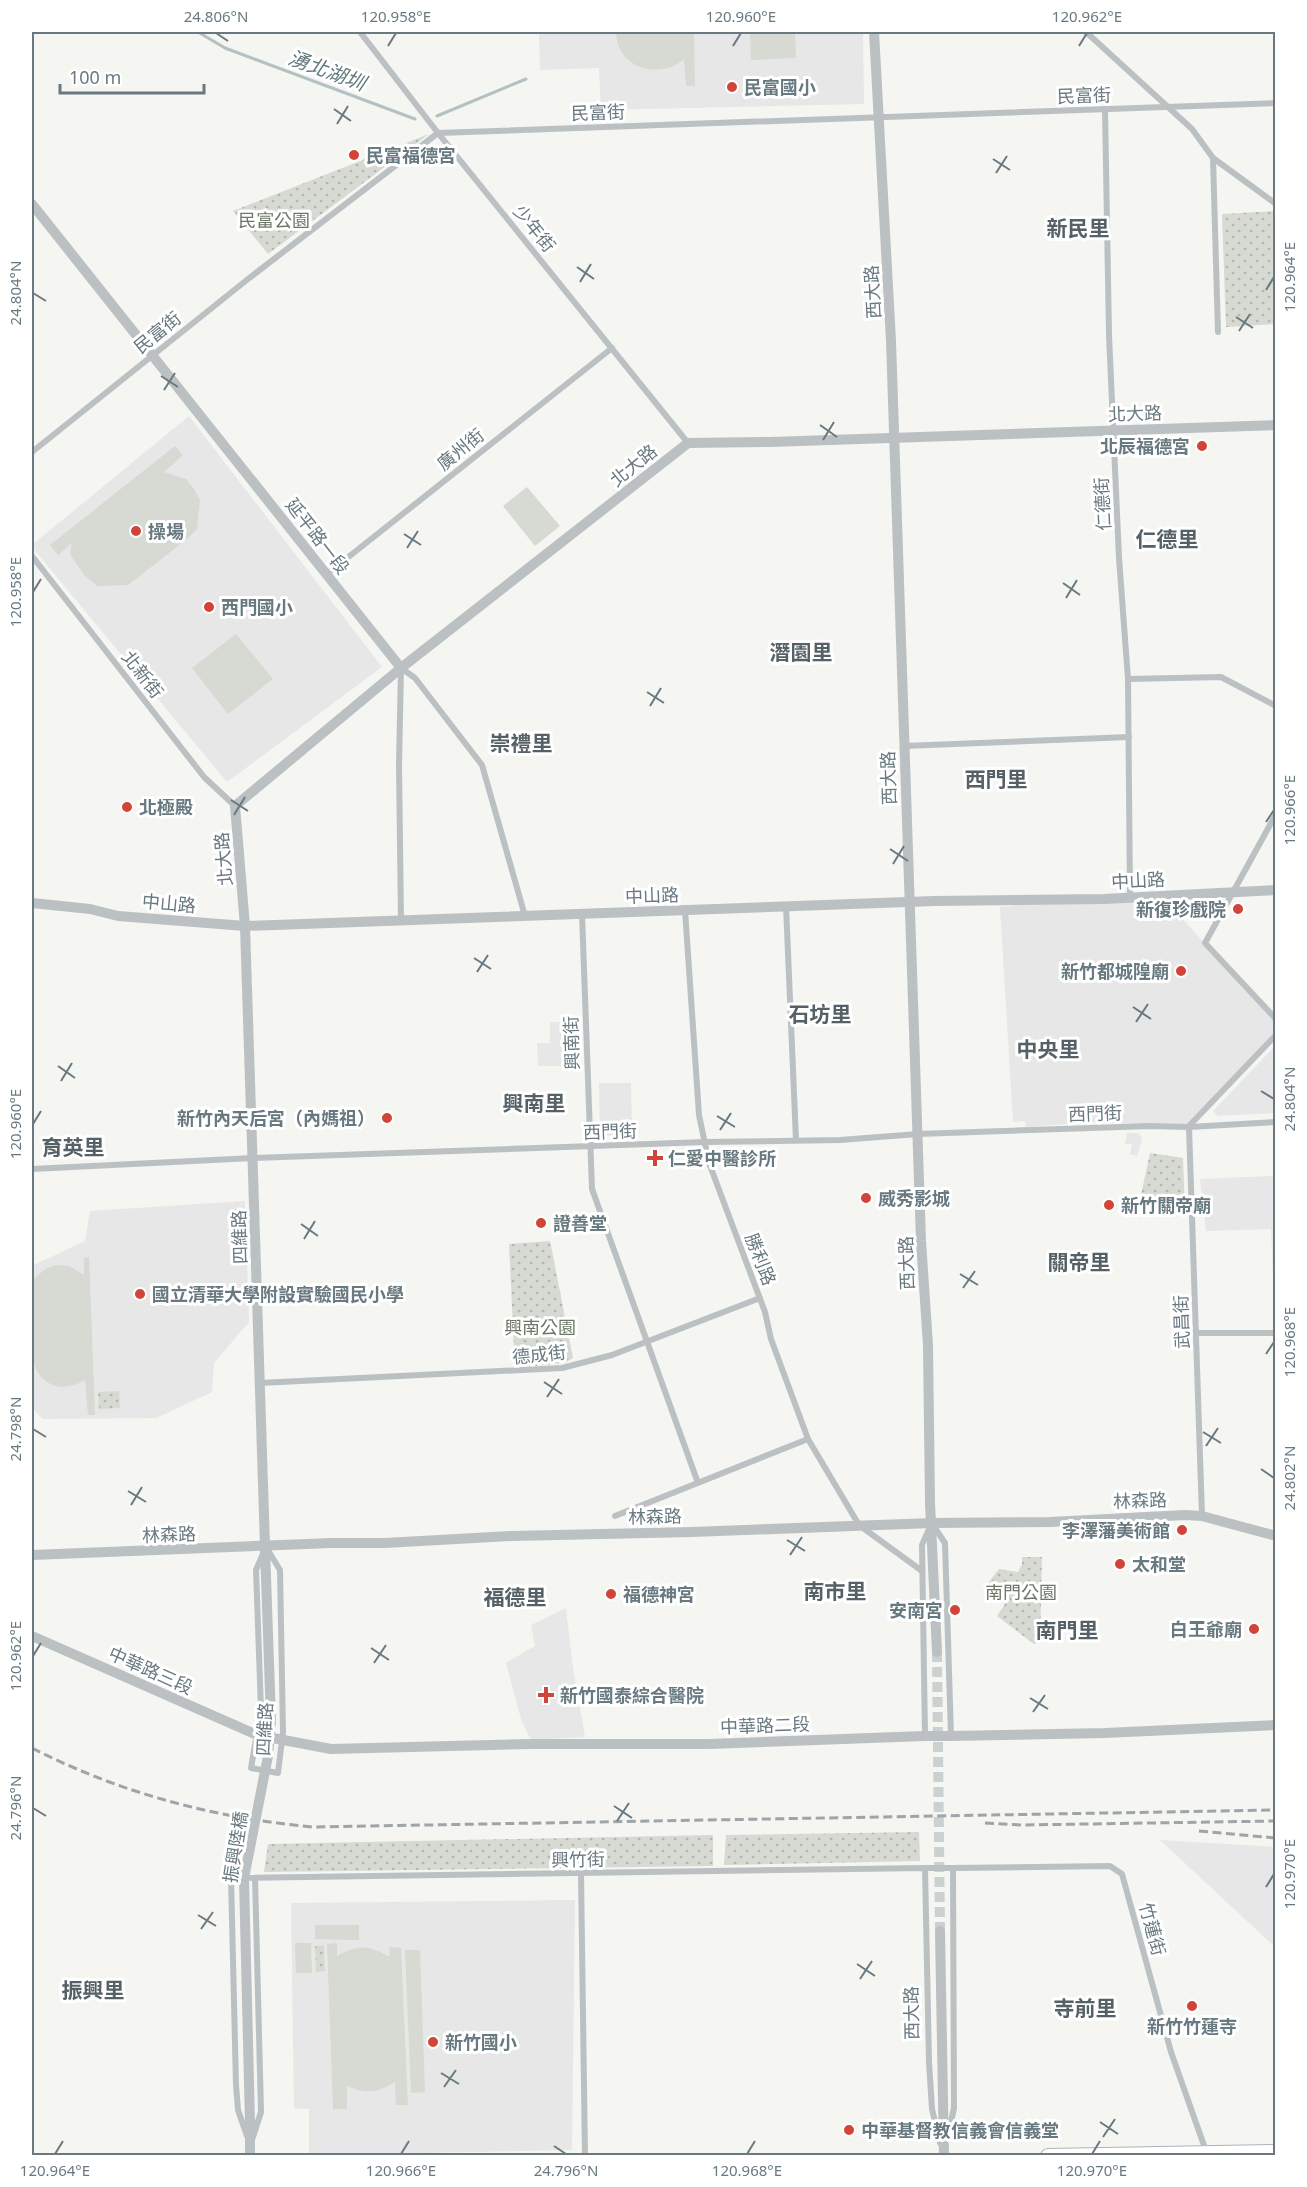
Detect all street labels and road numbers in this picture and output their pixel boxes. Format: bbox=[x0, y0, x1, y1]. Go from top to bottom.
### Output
street label: 民富街 bbox=[1057, 82, 1111, 108]
street label: 民富街 bbox=[571, 99, 625, 125]
street label: 少年街 bbox=[509, 199, 561, 257]
street label: 西大路 bbox=[859, 264, 885, 320]
street label: 民富街 bbox=[128, 306, 186, 358]
street label: 北大路 bbox=[1108, 400, 1162, 426]
street label: 廣州街 bbox=[431, 423, 489, 475]
street label: 北大路 bbox=[604, 439, 662, 491]
street label: 仁德街 bbox=[1089, 476, 1115, 532]
street label: 延平路一段 bbox=[281, 493, 355, 579]
street label: 北新街 bbox=[117, 645, 169, 703]
street label: 西大路 bbox=[875, 751, 901, 805]
street label: 北大路 bbox=[209, 831, 237, 887]
street label: 中山路 bbox=[1110, 867, 1166, 893]
street label: 中山路 bbox=[625, 882, 679, 908]
street label: 中山路 bbox=[141, 889, 197, 917]
street label: 興南街 bbox=[558, 1016, 584, 1070]
street label: 西門街 bbox=[1068, 1100, 1122, 1126]
street label: 西門街 bbox=[583, 1118, 637, 1144]
street label: 四維路 bbox=[226, 1210, 252, 1264]
street label: 勝利路 bbox=[740, 1229, 782, 1289]
street label: 西大路 bbox=[893, 1236, 919, 1290]
street label: 武昌街 bbox=[1168, 1295, 1194, 1349]
street label: 德成街 bbox=[511, 1339, 567, 1369]
street label: 林森路 bbox=[1113, 1487, 1167, 1513]
street label: 林森路 bbox=[628, 1504, 682, 1528]
street label: 林森路 bbox=[142, 1521, 196, 1547]
street label: 中華路三段 bbox=[105, 1641, 197, 1699]
street label: 四維路 bbox=[251, 1701, 277, 1757]
street label: 中華路二段 bbox=[720, 1711, 810, 1739]
street label: 振興陸橋 bbox=[218, 1810, 252, 1884]
street label: 興竹街 bbox=[551, 1847, 605, 1871]
street label: 竹蓮街 bbox=[1134, 1900, 1172, 1958]
street label: 西大路 bbox=[899, 1986, 923, 2040]

